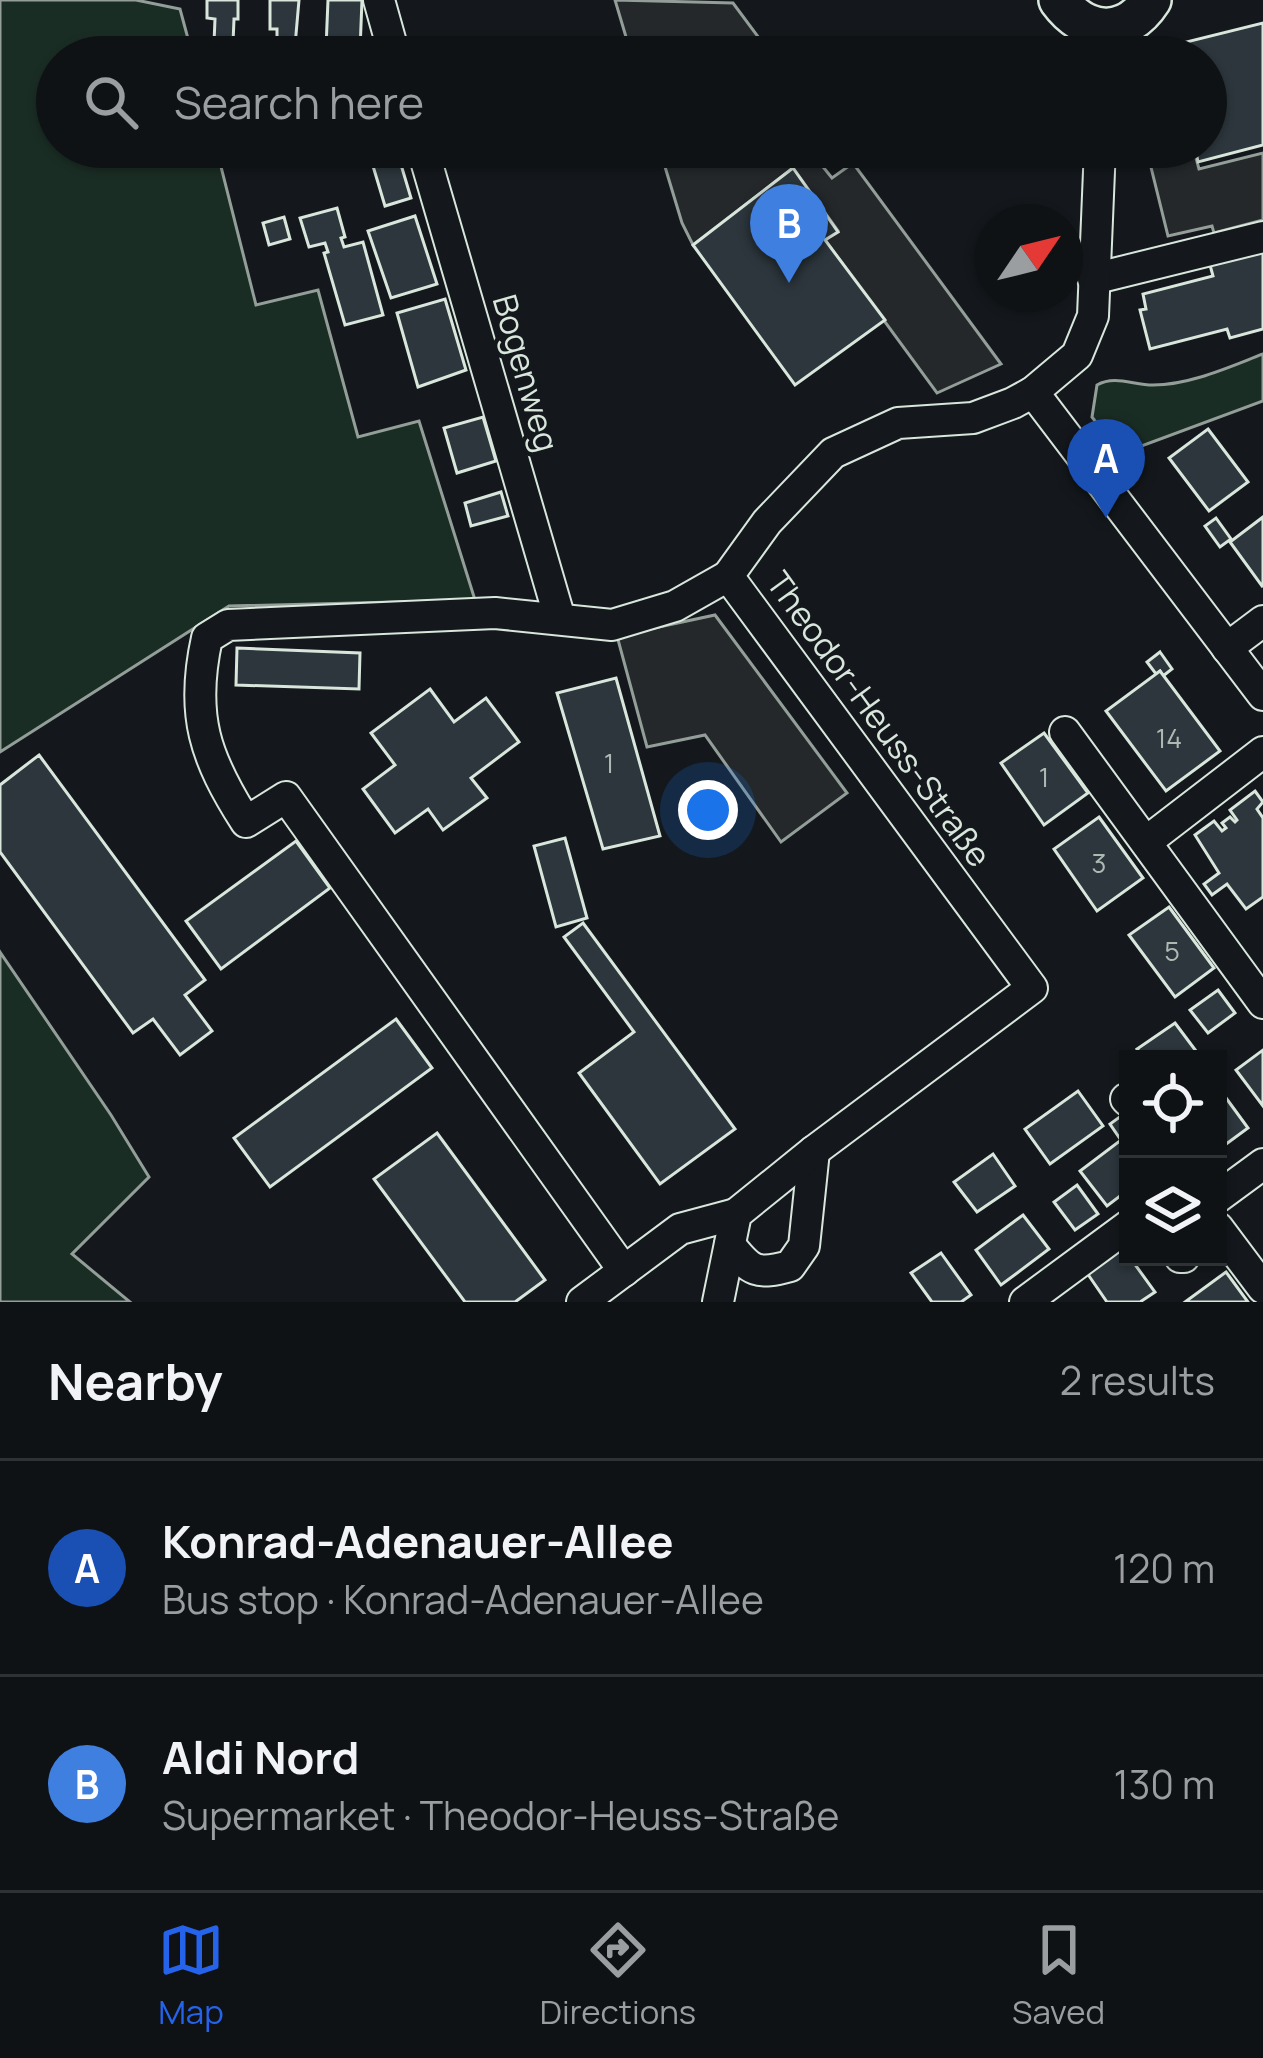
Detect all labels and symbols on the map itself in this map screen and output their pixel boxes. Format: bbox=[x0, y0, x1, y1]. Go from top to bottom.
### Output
pin: B bbox=[750, 184, 828, 283]
north arrow bbox=[975, 204, 1083, 312]
street label: Bogenweg bbox=[483, 289, 570, 457]
pin: A bbox=[1067, 419, 1145, 518]
street label: Theodor-Heuss-Straße bbox=[757, 562, 1002, 876]
house number: 14 bbox=[1156, 719, 1182, 756]
house number: 1 bbox=[604, 744, 614, 781]
house number: 1 bbox=[1039, 758, 1049, 795]
your location bbox=[678, 780, 738, 840]
house number: 3 bbox=[1092, 844, 1106, 881]
house number: 5 bbox=[1164, 932, 1180, 969]

